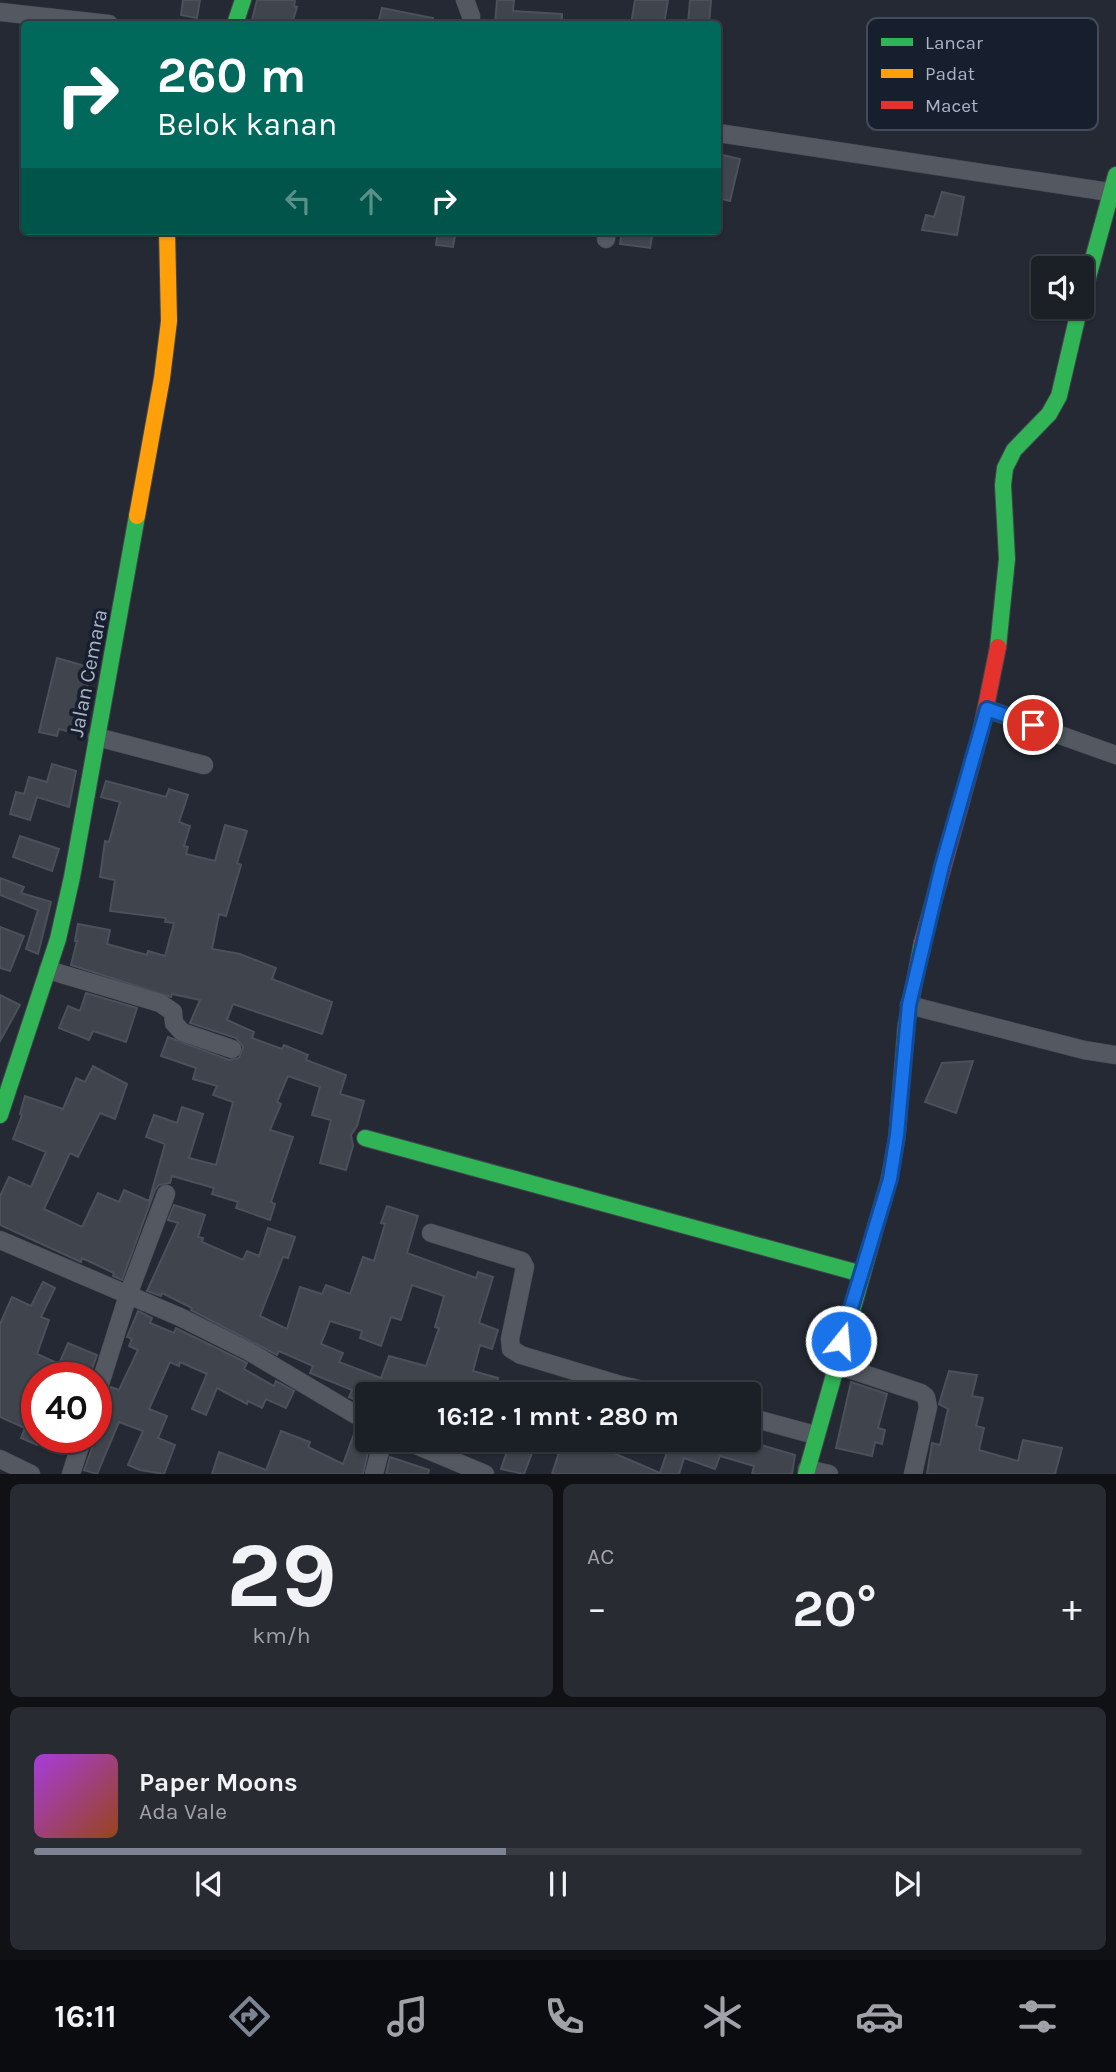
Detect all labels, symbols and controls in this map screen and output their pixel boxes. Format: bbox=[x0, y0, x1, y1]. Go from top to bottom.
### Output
legend bbox=[867, 18, 1098, 130]
text: Lancar bbox=[925, 32, 983, 54]
text: 260 m bbox=[157, 47, 306, 104]
icon: right bbox=[42, 49, 133, 140]
text: Padat bbox=[925, 63, 975, 85]
text: Macet bbox=[925, 95, 978, 117]
text: Belok kanan bbox=[157, 106, 337, 143]
icon: left bbox=[279, 182, 317, 220]
icon: ahead bbox=[352, 182, 390, 220]
icon: right bbox=[425, 182, 463, 220]
map controls bbox=[1031, 256, 1094, 319]
button: sound bbox=[1031, 256, 1094, 319]
street label: Jalan Cemara bbox=[64, 607, 112, 739]
pin bbox=[1003, 695, 1063, 755]
icon: arrive bbox=[1014, 706, 1052, 744]
position arrow bbox=[804, 1304, 878, 1378]
speed limit sign: 40 bbox=[21, 1362, 112, 1453]
text: 16:12 · 1 mnt · 280 m bbox=[437, 1401, 679, 1432]
text: 29 bbox=[226, 1523, 337, 1629]
text: AC bbox=[587, 1543, 614, 1570]
text: 20° bbox=[792, 1578, 877, 1639]
text: − bbox=[587, 1586, 607, 1631]
text: + bbox=[1062, 1586, 1082, 1631]
text: km/h bbox=[252, 1622, 311, 1649]
text: Paper Moons bbox=[139, 1767, 298, 1798]
text: Ada Vale bbox=[139, 1798, 227, 1825]
icon: previous bbox=[190, 1865, 228, 1903]
icon: pause bbox=[539, 1865, 577, 1903]
icon: next bbox=[888, 1865, 926, 1903]
icon: directions bbox=[225, 1992, 274, 2041]
icon: music bbox=[383, 1992, 432, 2041]
icon: phone bbox=[540, 1992, 589, 2041]
icon: climate bbox=[698, 1992, 747, 2041]
icon: car bbox=[855, 1992, 904, 2041]
icon: filters bbox=[1013, 1992, 1062, 2041]
text: 16:11 bbox=[54, 1998, 117, 2035]

